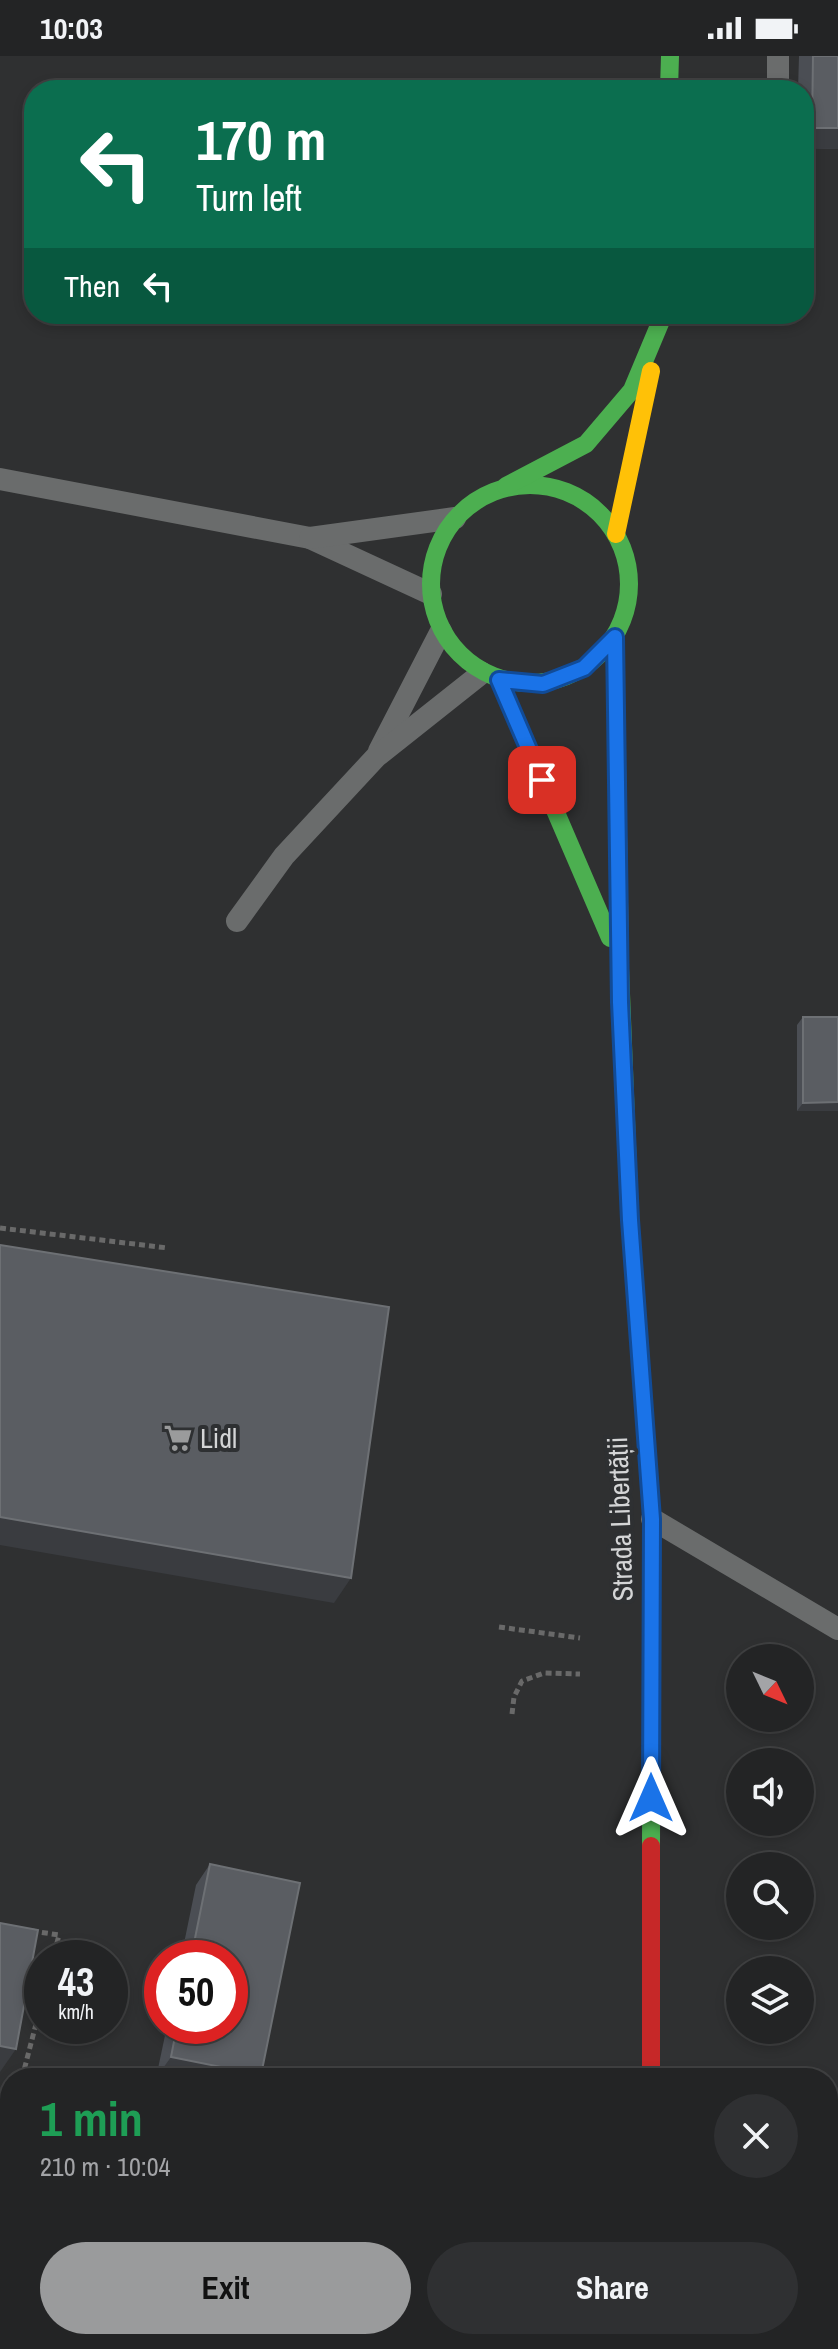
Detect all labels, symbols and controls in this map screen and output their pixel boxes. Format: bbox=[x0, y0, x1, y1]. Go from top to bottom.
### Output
text: 10:03 bbox=[40, 8, 103, 48]
text: 170 m bbox=[196, 102, 326, 177]
icon: left bbox=[64, 112, 168, 216]
text: Turn left bbox=[196, 174, 302, 222]
icon: left bbox=[136, 264, 180, 308]
text: Then bbox=[64, 266, 120, 306]
pin bbox=[508, 746, 576, 814]
icon: arrive bbox=[520, 758, 564, 802]
place label: Lidl bbox=[200, 1419, 237, 1457]
supermarket icon: Lidl bbox=[163, 1423, 193, 1453]
street label: Strada Libertății bbox=[598, 1436, 642, 1602]
north arrow bbox=[726, 1644, 814, 1732]
map controls bbox=[726, 1644, 814, 2044]
button: sound bbox=[726, 1748, 814, 1836]
position arrow bbox=[609, 1756, 693, 1840]
button: search bbox=[726, 1852, 814, 1940]
speed limit sign: 50 bbox=[144, 1940, 248, 2044]
text: 43 bbox=[58, 1955, 94, 2008]
button: layers bbox=[726, 1956, 814, 2044]
text: km/h bbox=[58, 1998, 94, 2025]
text: 1 min bbox=[40, 2086, 143, 2151]
button: close bbox=[714, 2094, 798, 2178]
text: 210 m · 10:04 bbox=[40, 2149, 170, 2184]
button: Exit bbox=[40, 2242, 411, 2334]
button: Share bbox=[427, 2242, 798, 2334]

